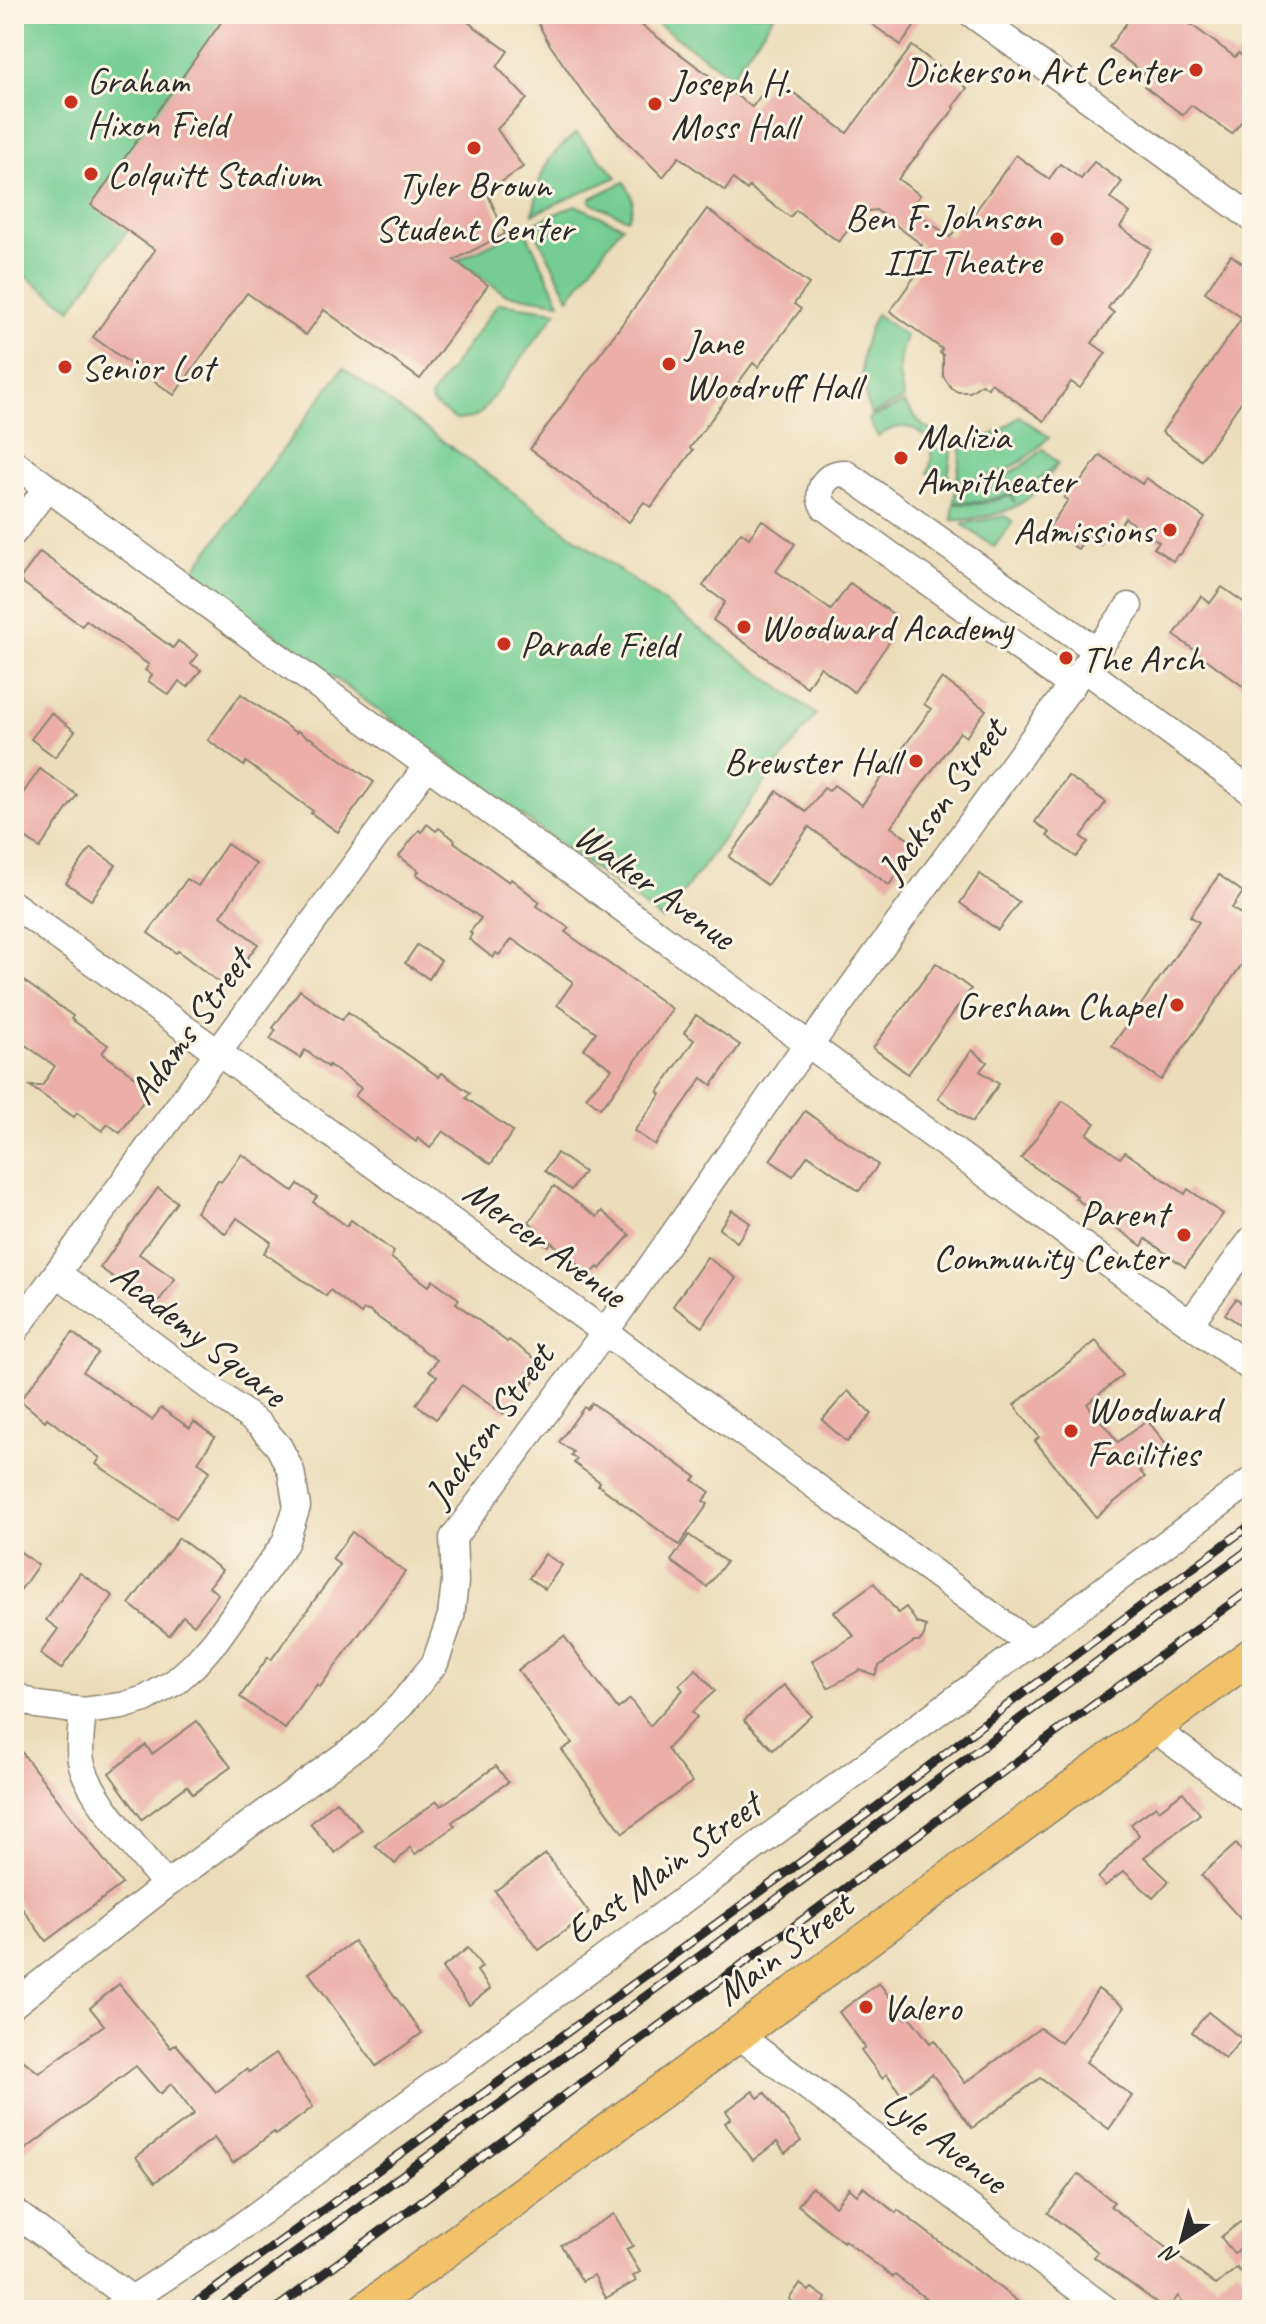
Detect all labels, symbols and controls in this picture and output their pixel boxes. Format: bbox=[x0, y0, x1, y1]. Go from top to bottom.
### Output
place label: Dickerson Art Center bbox=[904, 47, 1184, 94]
place label: Graham Hixon Field bbox=[87, 57, 233, 148]
place label: Joseph H. Moss Hall bbox=[669, 59, 803, 150]
marker: Dickerson Art Center bbox=[1187, 61, 1205, 79]
marker: Graham Hixon Field bbox=[62, 93, 80, 111]
marker: Joseph H. Moss Hall bbox=[646, 95, 664, 113]
marker: Tyler Brown Student Center bbox=[465, 139, 483, 157]
place label: Colquitt Stadium bbox=[107, 151, 323, 198]
place label: Tyler Brown Student Center bbox=[375, 161, 577, 252]
marker: Colquitt Stadium bbox=[82, 165, 100, 183]
place label: Ben F. Johnson III Theatre bbox=[845, 194, 1044, 285]
marker: Ben F. Johnson III Theatre bbox=[1048, 230, 1066, 248]
place label: Jane Woodruff Hall bbox=[683, 319, 867, 410]
place label: Senior Lot bbox=[81, 344, 219, 391]
marker: Jane Woodruff Hall bbox=[660, 355, 678, 373]
marker: Senior Lot bbox=[56, 358, 74, 376]
place label: Malizia Ampitheater bbox=[917, 413, 1079, 504]
marker: Malizia Ampitheater bbox=[892, 449, 910, 467]
place label: Admissions bbox=[1013, 507, 1157, 554]
marker: Admissions bbox=[1161, 521, 1179, 539]
place label: Woodward Academy bbox=[760, 604, 1016, 651]
marker: Woodward Academy bbox=[735, 618, 753, 636]
place label: Parade Field bbox=[520, 621, 683, 668]
marker: Parade Field bbox=[495, 635, 513, 653]
place label: The Arch bbox=[1082, 635, 1206, 682]
marker: The Arch bbox=[1057, 649, 1075, 667]
street label: Jackson Street bbox=[866, 707, 1019, 892]
place label: Brewster Hall bbox=[724, 738, 907, 785]
marker: Brewster Hall bbox=[907, 752, 925, 770]
street label: Walker Avenue bbox=[566, 812, 747, 961]
street label: Adams Street bbox=[118, 936, 265, 1113]
place label: Gresham Chapel bbox=[956, 982, 1168, 1029]
marker: Gresham Chapel bbox=[1168, 996, 1186, 1014]
street label: Mercer Avenue bbox=[455, 1168, 638, 1319]
place label: Parent Community Center bbox=[933, 1190, 1173, 1281]
marker: Parent Community Center bbox=[1175, 1226, 1193, 1244]
street label: Academy Square bbox=[102, 1251, 298, 1419]
street label: Jackson Street bbox=[413, 1332, 566, 1517]
place label: Woodward Facilities bbox=[1087, 1386, 1226, 1477]
marker: Woodward Facilities bbox=[1062, 1422, 1080, 1440]
street label: East Main Street bbox=[556, 1778, 774, 1954]
street label: Main Street bbox=[706, 1880, 865, 2016]
place label: Valero bbox=[882, 1984, 963, 2031]
marker: Valero bbox=[857, 1998, 875, 2016]
street label: Lyle Avenue bbox=[873, 2080, 1019, 2206]
north arrow bbox=[1142, 2200, 1222, 2280]
text: N bbox=[1154, 2238, 1185, 2271]

